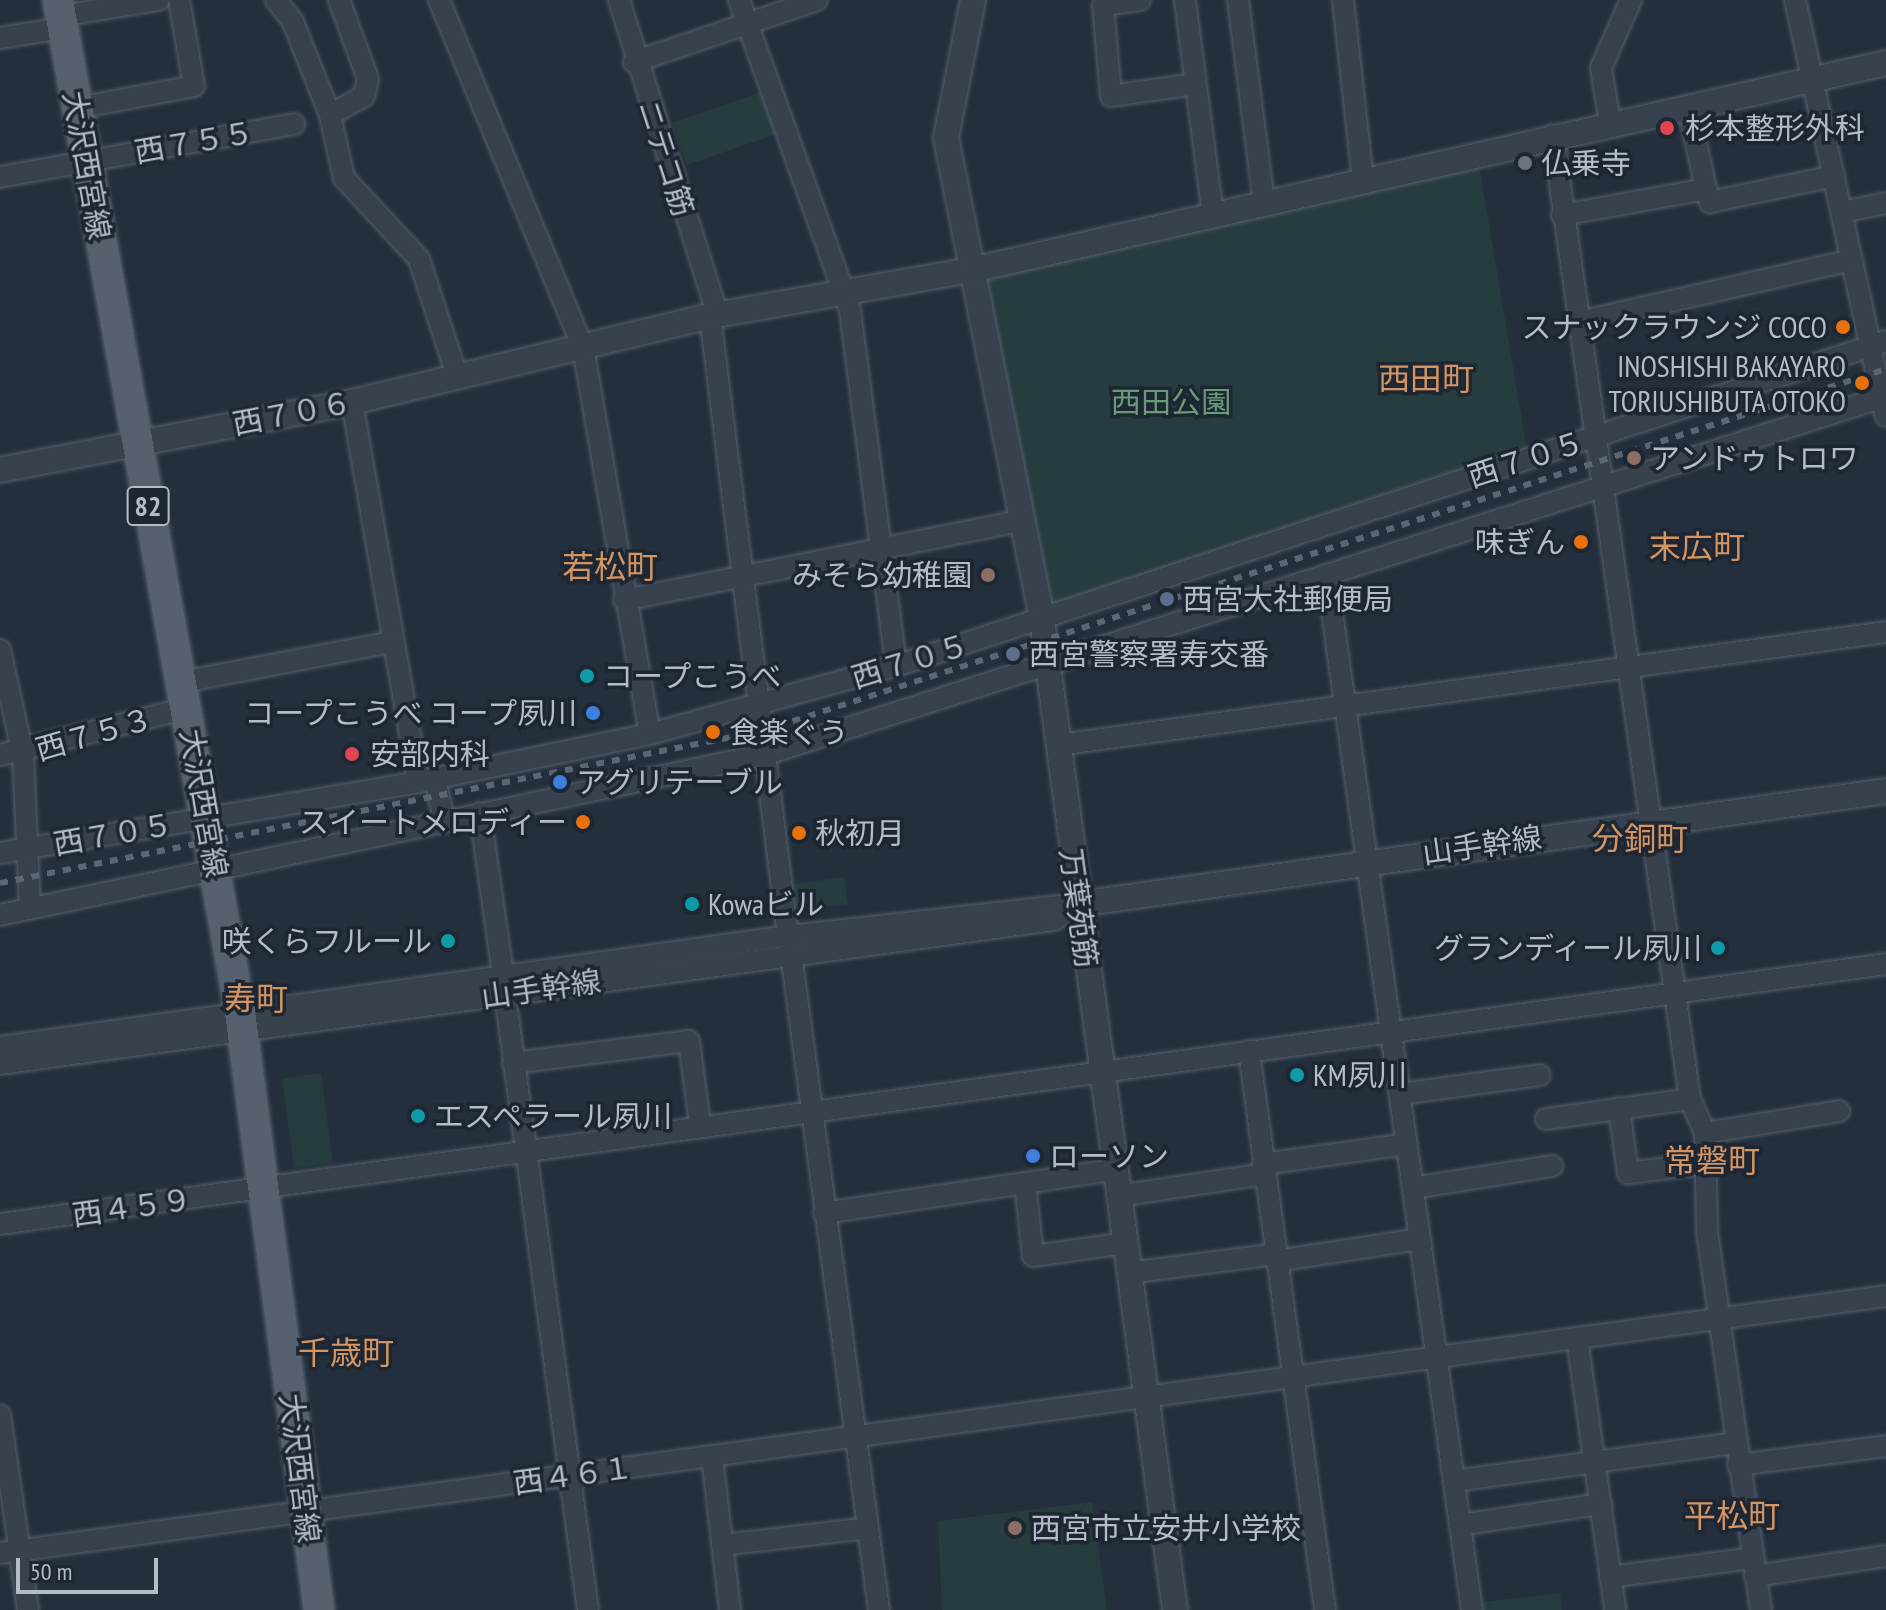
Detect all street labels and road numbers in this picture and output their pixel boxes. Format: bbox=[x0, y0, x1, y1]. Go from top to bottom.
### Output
street label: 大沢西宮線 bbox=[56, 88, 118, 242]
street label: ニテコ筋 bbox=[630, 95, 702, 221]
street label: 西７５５ bbox=[132, 114, 256, 170]
street label: 西７０６ bbox=[230, 384, 354, 442]
street label: 西７０５ bbox=[1463, 423, 1589, 495]
road number: 82 bbox=[126, 482, 170, 530]
street label: 西７０５ bbox=[847, 626, 973, 696]
street label: 西７５３ bbox=[31, 700, 157, 768]
street label: 大沢西宮線 bbox=[173, 726, 235, 880]
street label: 西７０５ bbox=[51, 806, 175, 862]
street label: 山手幹線 bbox=[1420, 819, 1544, 871]
street label: 万葉苑筋 bbox=[1053, 846, 1105, 970]
street label: 山手幹線 bbox=[479, 963, 603, 1015]
street label: 西４５９ bbox=[70, 1181, 194, 1233]
street label: 大沢西宮線 bbox=[273, 1391, 327, 1545]
street label: 西４６１ bbox=[511, 1449, 635, 1501]

